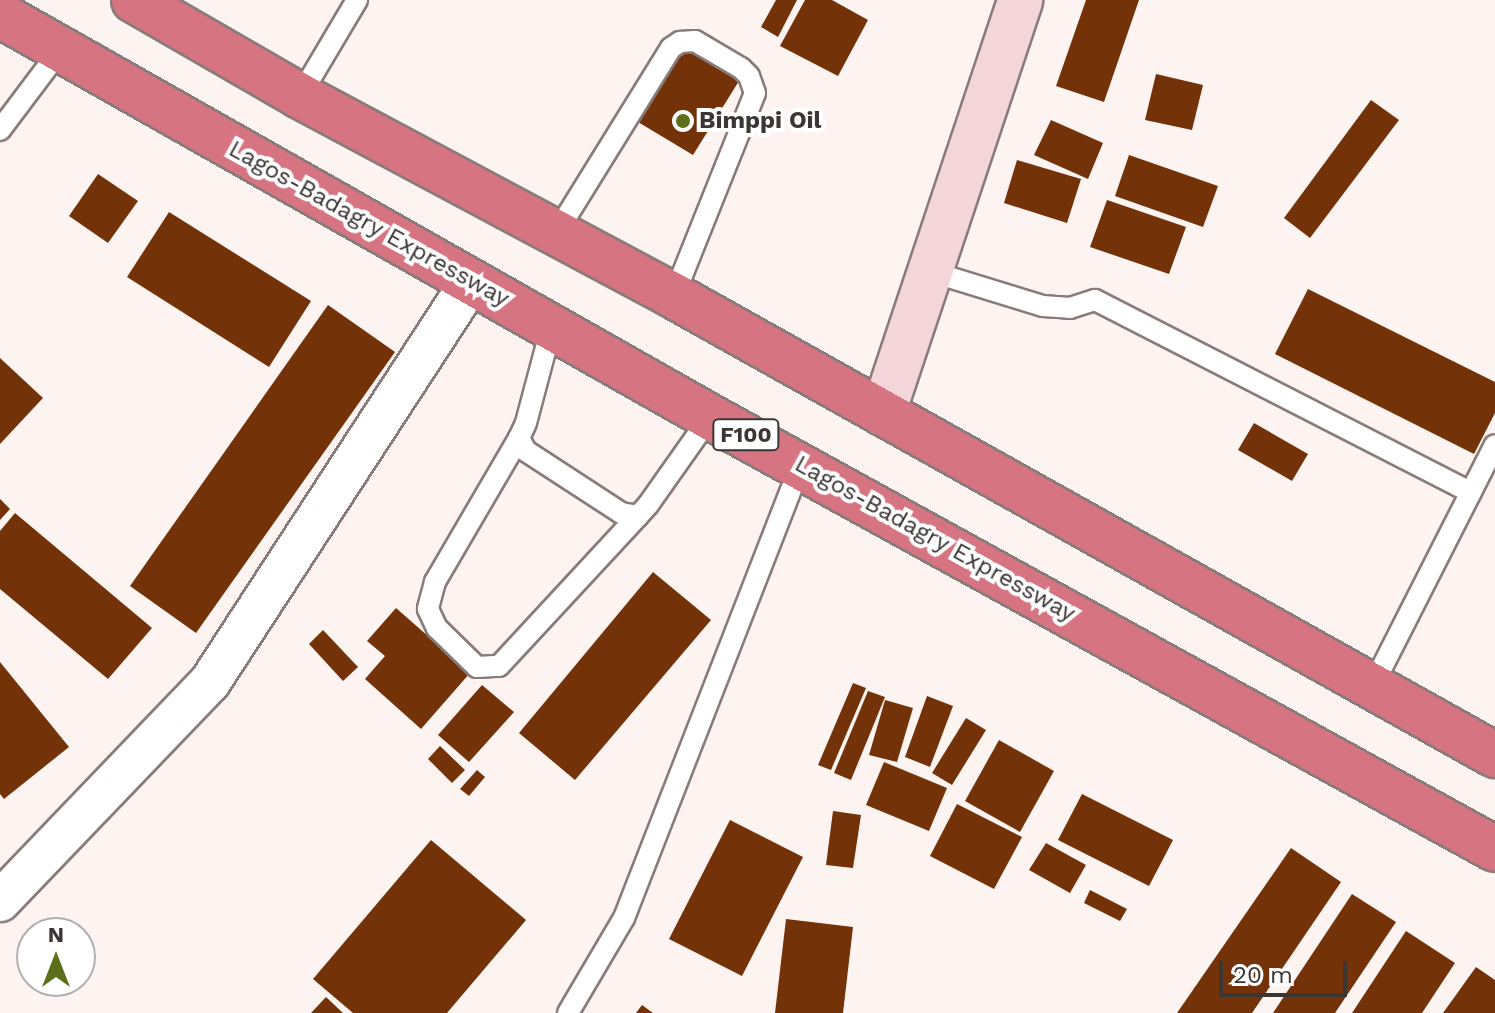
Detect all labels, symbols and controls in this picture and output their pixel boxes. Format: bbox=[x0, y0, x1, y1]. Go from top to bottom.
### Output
place label: Bimppi Oil bbox=[699, 107, 821, 135]
marker: Bimppi Oil bbox=[674, 112, 692, 130]
street label: Lagos-Badagry Expressway bbox=[223, 135, 515, 313]
road number: F100 bbox=[712, 417, 780, 453]
street label: Lagos-Badagry Expressway bbox=[789, 450, 1081, 628]
north arrow bbox=[16, 917, 96, 997]
text: N bbox=[48, 922, 64, 947]
scale bar bbox=[1223, 945, 1351, 995]
text: 20 m bbox=[1233, 961, 1293, 989]

